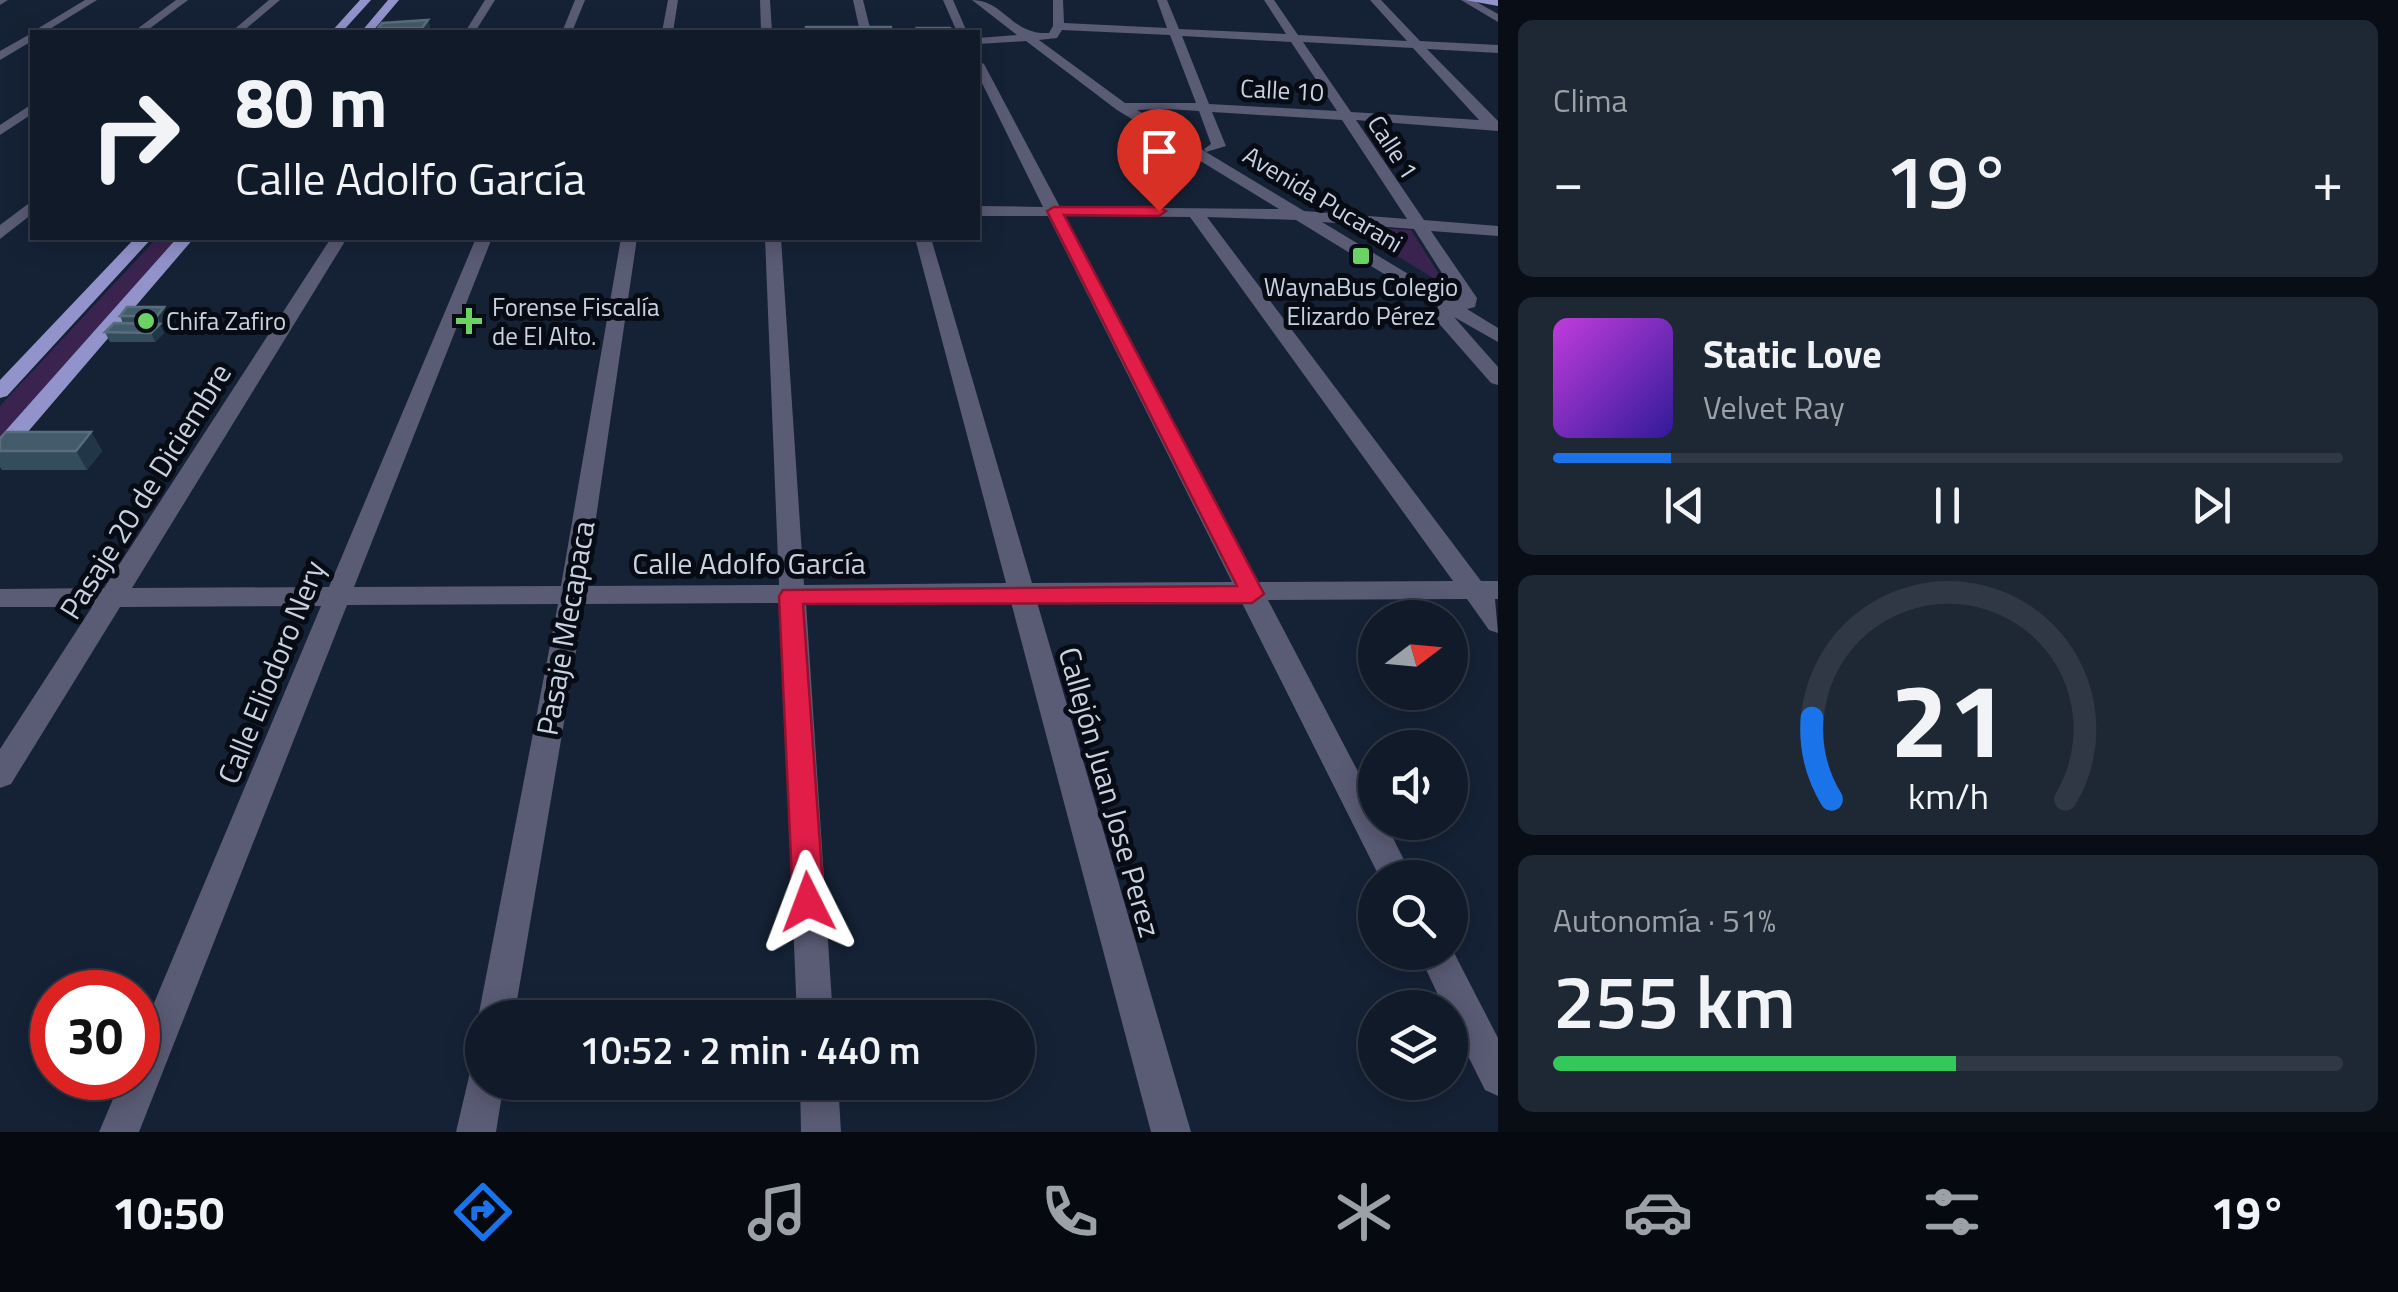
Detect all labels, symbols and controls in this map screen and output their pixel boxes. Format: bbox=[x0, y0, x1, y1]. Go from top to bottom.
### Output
text: 80 m bbox=[235, 48, 388, 154]
street label: Calle 10 bbox=[1239, 69, 1325, 111]
icon: right bbox=[70, 70, 200, 200]
text: Clima bbox=[1553, 76, 1628, 124]
street label: Calle 1 bbox=[1358, 107, 1428, 187]
pin bbox=[1117, 109, 1202, 212]
text: 19° bbox=[1885, 123, 2011, 237]
icon: arrive bbox=[1132, 124, 1187, 179]
street label: Avenida Pucarani bbox=[1236, 136, 1410, 262]
text: − bbox=[1553, 139, 1584, 222]
text: + bbox=[2312, 139, 2343, 222]
text: Calle Adolfo García bbox=[235, 144, 586, 212]
marker: WaynaBus Colegio Elizardo Pérez bbox=[1350, 245, 1372, 267]
place label: WaynaBus Colegio Elizardo Pérez bbox=[1264, 268, 1458, 335]
place label: Forense Fiscalía de El Alto. bbox=[492, 288, 660, 355]
place label: Chifa Zafiro bbox=[166, 302, 286, 340]
marker: Forense Fiscalía de El Alto. bbox=[456, 308, 482, 334]
marker: Chifa Zafiro bbox=[135, 310, 157, 332]
text: Static Love bbox=[1703, 325, 1882, 383]
street label: Pasaje 20 de Diciembre bbox=[47, 354, 243, 628]
text: Velvet Ray bbox=[1703, 383, 1845, 431]
icon: previous bbox=[1657, 478, 1712, 533]
icon: pause bbox=[1920, 478, 1975, 533]
icon: next bbox=[2184, 478, 2239, 533]
street label: Pasaje Mecapaca bbox=[523, 517, 607, 739]
street label: Calle Adolfo García bbox=[632, 540, 866, 586]
street label: Calle Eliodoro Nery bbox=[205, 553, 337, 791]
north arrow bbox=[1358, 600, 1468, 710]
map controls bbox=[1358, 600, 1468, 1100]
text: 21 bbox=[1890, 639, 2006, 797]
street label: Callejón Juan Jose Perez bbox=[1047, 642, 1173, 942]
button: sound bbox=[1358, 730, 1468, 840]
text: km/h bbox=[1908, 768, 1988, 823]
position arrow bbox=[756, 850, 860, 954]
button: search bbox=[1358, 860, 1468, 970]
text: Autonomía · 51% bbox=[1553, 896, 1776, 944]
text: 255 km bbox=[1553, 943, 1796, 1057]
speed limit sign: 30 bbox=[30, 970, 160, 1100]
button: layers bbox=[1358, 990, 1468, 1100]
text: 10:52 · 2 min · 440 m bbox=[579, 1021, 921, 1079]
icon: directions bbox=[448, 1177, 518, 1247]
icon: music bbox=[742, 1177, 812, 1247]
icon: phone bbox=[1035, 1177, 1105, 1247]
icon: climate bbox=[1329, 1177, 1399, 1247]
icon: car bbox=[1623, 1177, 1693, 1247]
icon: filters bbox=[1917, 1177, 1987, 1247]
text: 10:50 bbox=[112, 1178, 224, 1246]
text: 19° bbox=[2210, 1178, 2286, 1246]

